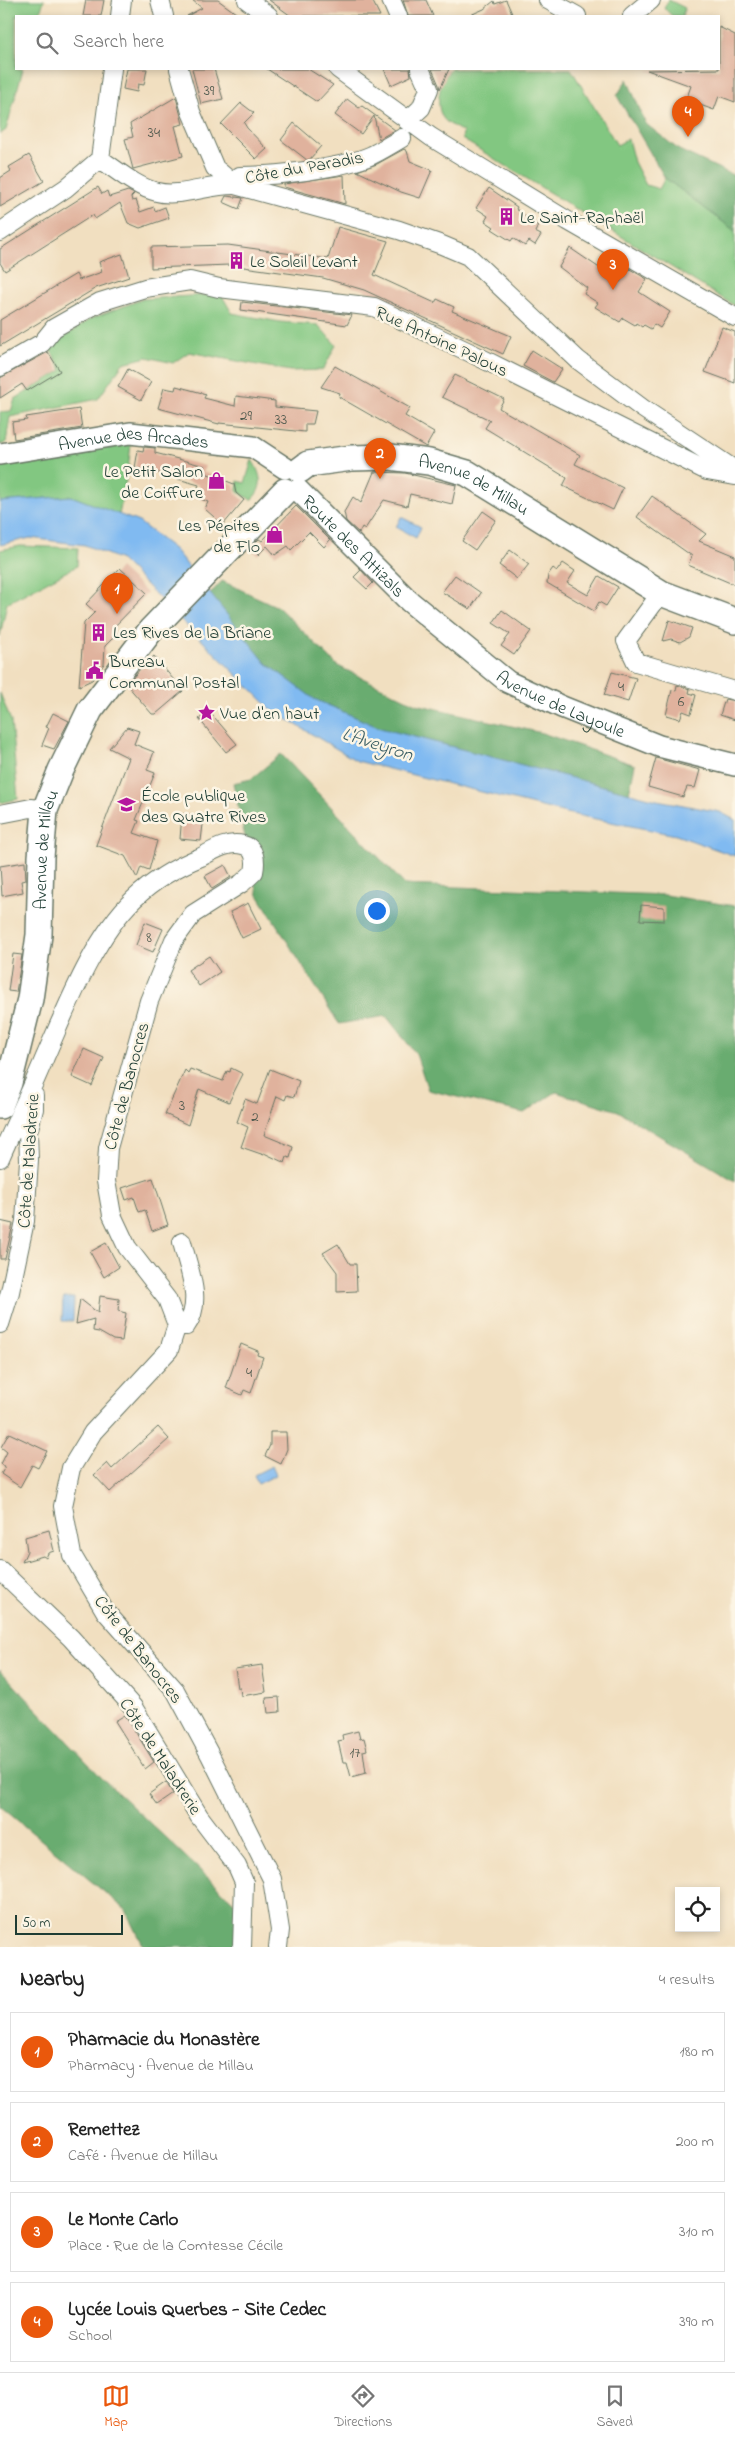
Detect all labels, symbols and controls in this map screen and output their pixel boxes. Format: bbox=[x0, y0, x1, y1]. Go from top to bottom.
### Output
search box bbox=[15, 15, 720, 70]
icon: search bbox=[33, 29, 61, 57]
text: Search here bbox=[73, 29, 164, 56]
house number: 39 bbox=[204, 80, 215, 102]
pin: 4 bbox=[672, 96, 704, 137]
house number: 34 bbox=[148, 122, 160, 144]
street label: Côte du Paradis bbox=[243, 146, 365, 192]
place label: Le Saint-Raphaël bbox=[520, 206, 644, 232]
building icon: Le Saint-Raphaël bbox=[496, 207, 516, 227]
pin: 3 bbox=[597, 249, 629, 290]
place label: Le Soleil Levant bbox=[250, 250, 358, 276]
building icon: Le Soleil Levant bbox=[226, 251, 246, 271]
street label: Rue Antoine Palous bbox=[371, 301, 512, 385]
house number: 29 bbox=[240, 405, 252, 427]
house number: 33 bbox=[275, 409, 287, 431]
street label: Avenue des Arcades bbox=[56, 421, 210, 459]
pin: 2 bbox=[364, 438, 396, 479]
street label: Avenue de Millau bbox=[417, 450, 533, 523]
place label: Le Petit Salon de Coiffure bbox=[104, 460, 204, 507]
shop icon: Le Petit Salon de Coiffure bbox=[207, 471, 227, 491]
street label: Route des Attizals bbox=[295, 490, 410, 605]
place label: Les Pépites de Flo bbox=[178, 514, 260, 561]
shop icon: Les Pépites de Flo bbox=[264, 525, 284, 545]
pin: 1 bbox=[101, 573, 133, 614]
place label: Les Rives de la Briane bbox=[113, 621, 272, 647]
building icon: Les Rives de la Briane bbox=[89, 622, 109, 642]
place label: Bureau Communal Postal bbox=[108, 650, 239, 697]
public building icon: Bureau Communal Postal bbox=[85, 661, 105, 681]
street label: Avenue de Layoule bbox=[489, 666, 629, 746]
house number: 4 bbox=[618, 676, 624, 698]
house number: 6 bbox=[678, 691, 685, 713]
place label: Vue d'en haut bbox=[219, 702, 319, 728]
place icon: Vue d'en haut bbox=[196, 703, 216, 723]
water label: L'Aveyron bbox=[338, 721, 417, 770]
place label: École publique des Quatre Rives bbox=[141, 784, 266, 831]
street label: Avenue de Millau bbox=[29, 786, 67, 910]
school or university icon: École publique des Quatre Rives bbox=[117, 795, 137, 815]
your location bbox=[364, 898, 390, 924]
house number: 8 bbox=[146, 927, 152, 949]
street label: Côte de Banocres bbox=[98, 1020, 157, 1153]
street label: Côte de Maladrerie bbox=[12, 1092, 48, 1229]
house number: 3 bbox=[179, 1095, 185, 1117]
house number: 2 bbox=[251, 1106, 259, 1128]
house number: 4 bbox=[246, 1362, 252, 1384]
street label: Côte de Banocres bbox=[87, 1590, 188, 1710]
street label: Côte de Maladrerie bbox=[112, 1694, 207, 1821]
house number: 17 bbox=[350, 1742, 360, 1764]
map controls bbox=[675, 1887, 720, 1932]
button: locate bbox=[675, 1887, 720, 1932]
scale bar bbox=[15, 1912, 122, 1935]
text: 50 m bbox=[22, 1913, 50, 1934]
text: Nearby bbox=[20, 1965, 84, 1995]
text: 4 results bbox=[659, 1968, 715, 1992]
text: Pharmacie du Monastère bbox=[68, 2027, 259, 2054]
text: 1 bbox=[34, 2040, 40, 2064]
text: 180 m bbox=[680, 2040, 714, 2064]
text: Pharmacy · Avenue de Millau bbox=[68, 2054, 254, 2078]
text: Remettez bbox=[68, 2117, 140, 2144]
text: 2 bbox=[33, 2130, 41, 2154]
text: 200 m bbox=[676, 2130, 714, 2154]
text: Café · Avenue de Millau bbox=[68, 2144, 218, 2168]
text: Le Monte Carlo bbox=[68, 2207, 178, 2234]
text: 3 bbox=[34, 2220, 40, 2244]
text: 310 m bbox=[679, 2220, 714, 2244]
text: Place · Rue de la Comtesse Cécile bbox=[68, 2234, 283, 2258]
text: Lycée Louis Querbes - Site Cedec bbox=[68, 2297, 326, 2324]
text: 4 bbox=[34, 2310, 40, 2334]
text: 390 m bbox=[679, 2310, 714, 2334]
text: School bbox=[68, 2324, 112, 2348]
tab: Map bbox=[102, 2382, 130, 2433]
tab: Directions bbox=[334, 2382, 392, 2433]
tab: Saved bbox=[596, 2382, 633, 2433]

